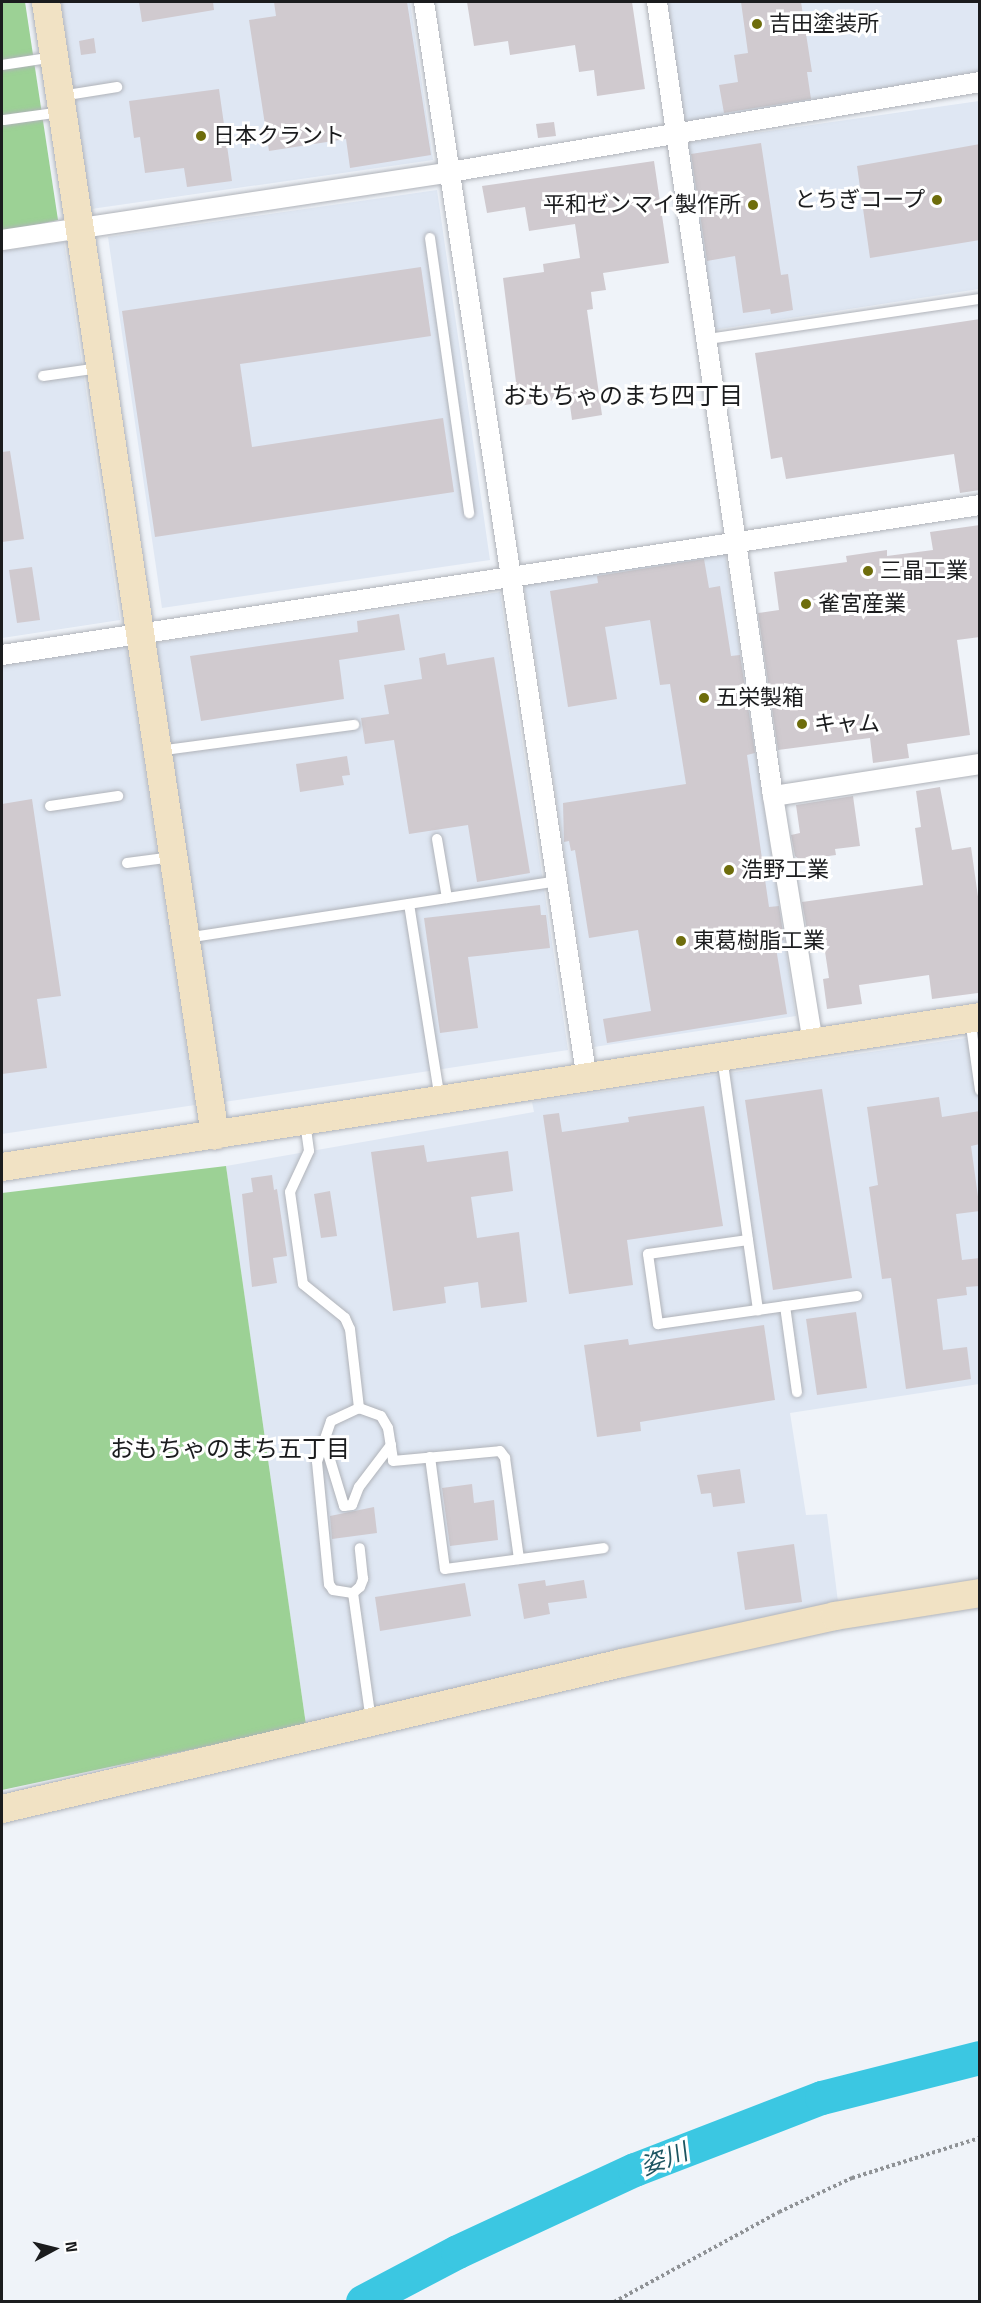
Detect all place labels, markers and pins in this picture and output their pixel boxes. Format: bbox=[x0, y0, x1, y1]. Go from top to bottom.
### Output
place label: 吉田塗装所 bbox=[769, 11, 879, 37]
marker: 吉田塗装所 bbox=[750, 17, 764, 31]
place label: 日本クラント bbox=[213, 123, 345, 149]
marker: 日本クラント bbox=[194, 129, 208, 143]
place label: とちぎコープ bbox=[793, 187, 925, 213]
place label: 平和ゼンマイ製作所 bbox=[543, 192, 741, 218]
marker: とちぎコープ bbox=[930, 193, 944, 207]
marker: 平和ゼンマイ製作所 bbox=[746, 198, 760, 212]
place label: 三晶工業 bbox=[880, 558, 968, 584]
marker: 三晶工業 bbox=[861, 564, 875, 578]
place label: 雀宮産業 bbox=[818, 591, 906, 617]
marker: 雀宮産業 bbox=[799, 597, 813, 611]
place label: 五栄製箱 bbox=[716, 685, 804, 711]
marker: 五栄製箱 bbox=[697, 691, 711, 705]
place label: キャム bbox=[814, 711, 880, 737]
marker: キャム bbox=[795, 717, 809, 731]
place label: 浩野工業 bbox=[741, 857, 829, 883]
marker: 浩野工業 bbox=[722, 863, 736, 877]
place label: 東葛樹脂工業 bbox=[693, 928, 825, 954]
marker: 東葛樹脂工業 bbox=[674, 934, 688, 948]

